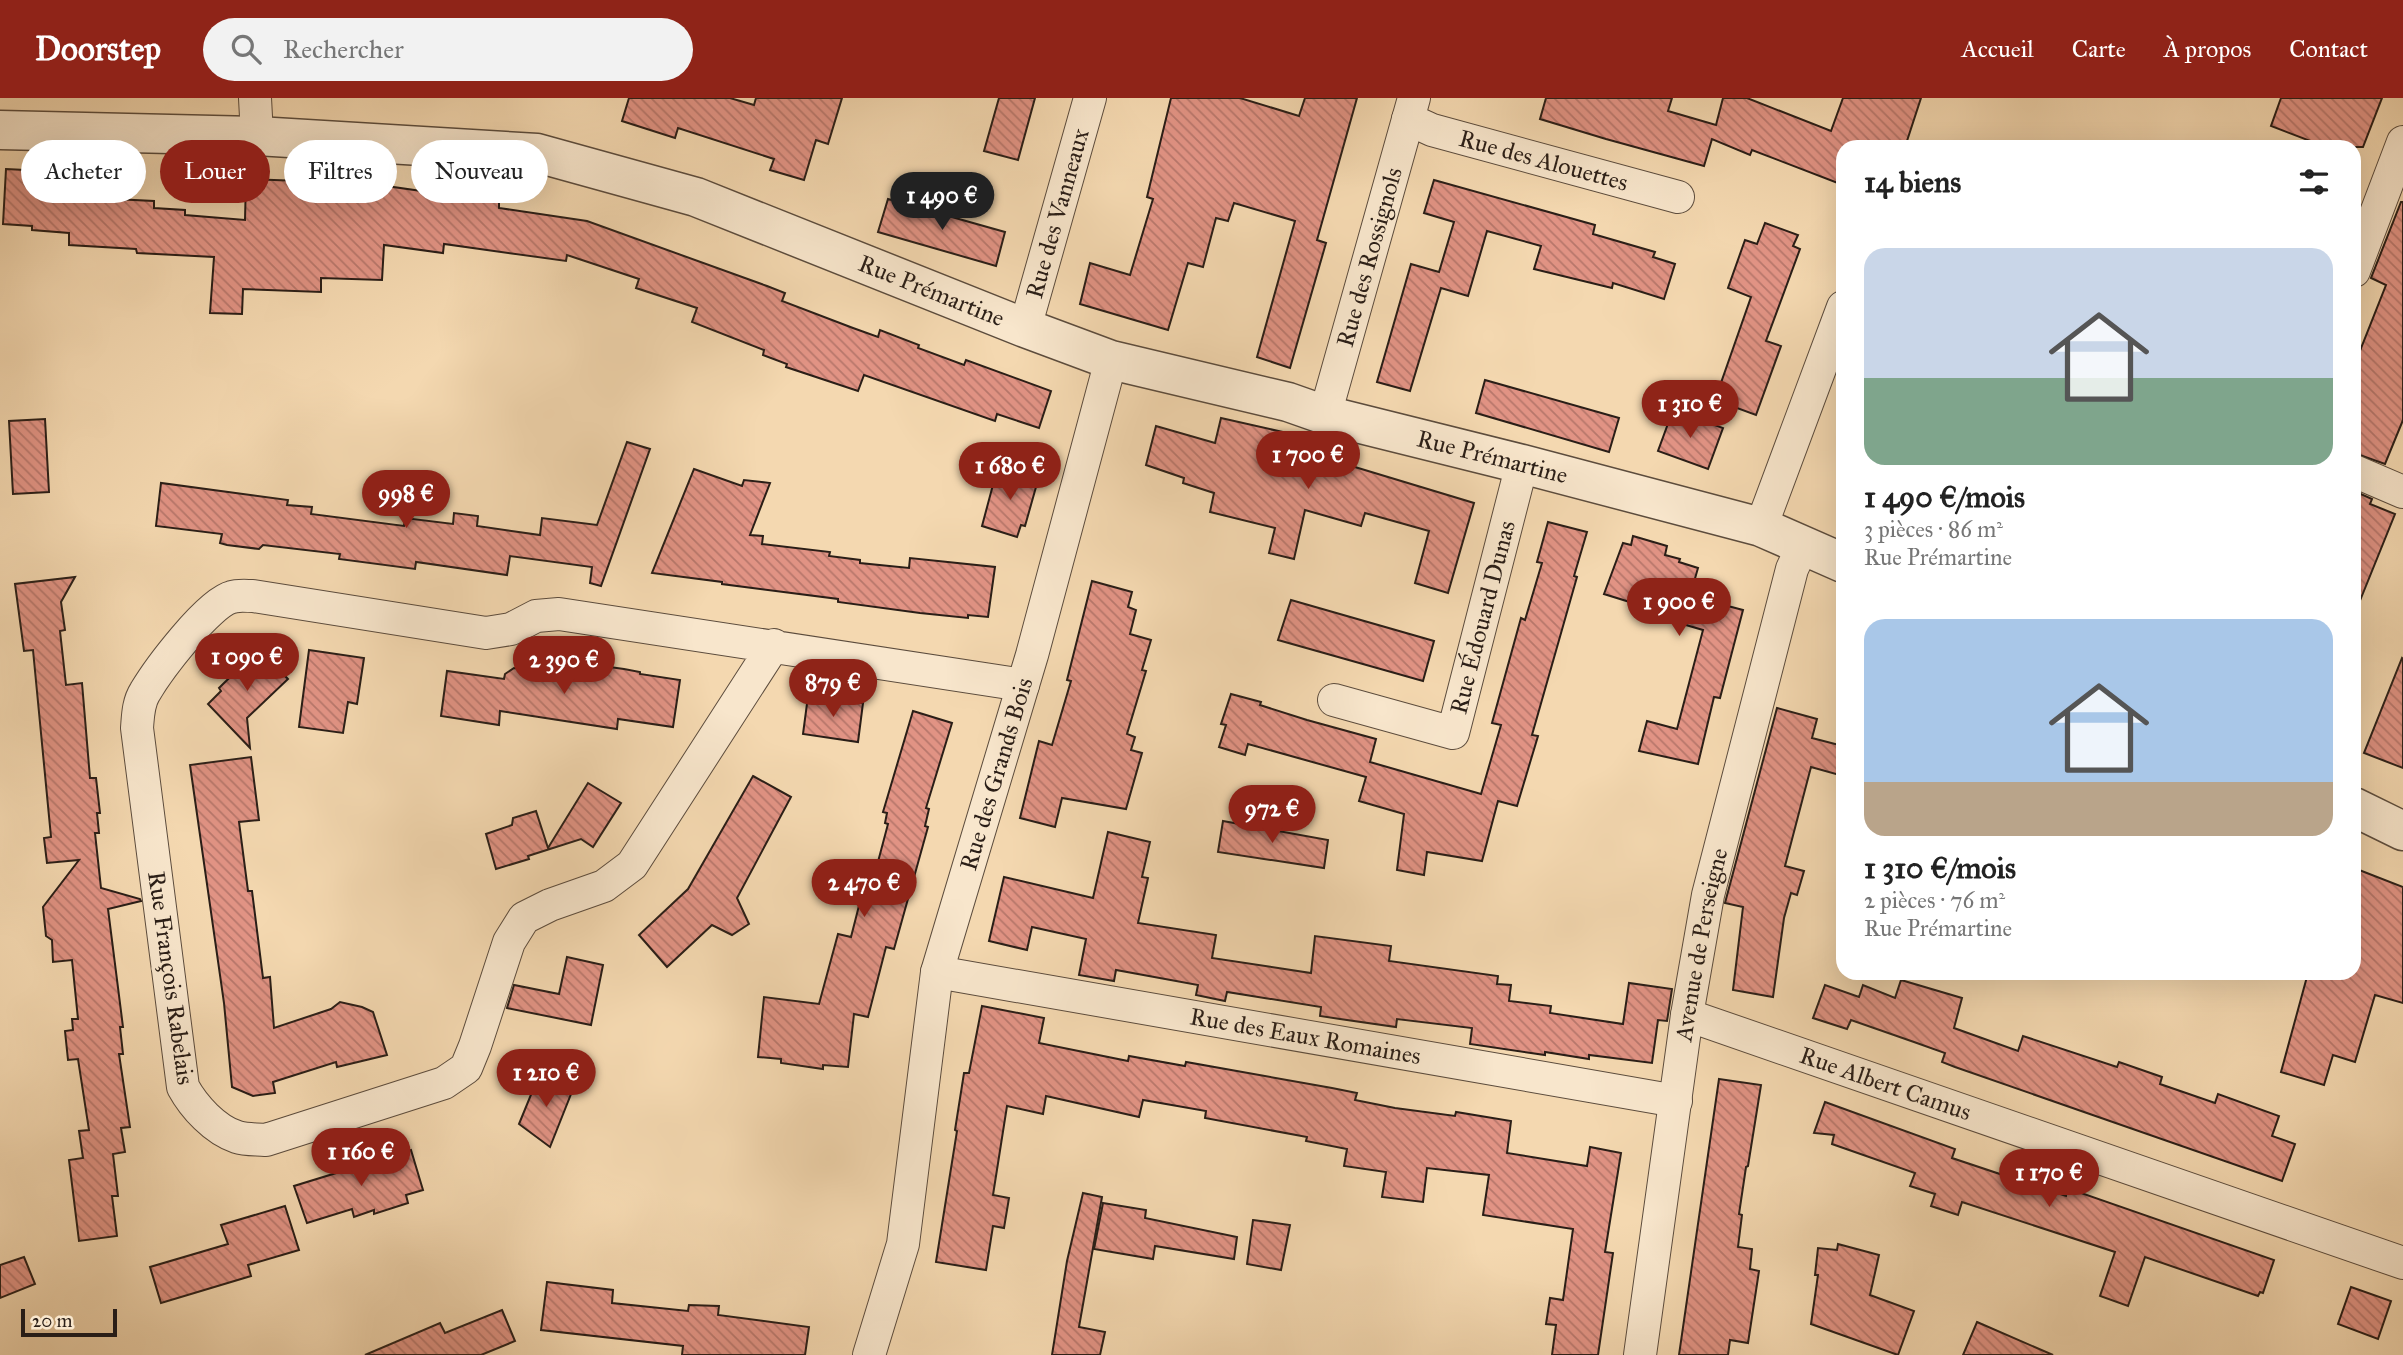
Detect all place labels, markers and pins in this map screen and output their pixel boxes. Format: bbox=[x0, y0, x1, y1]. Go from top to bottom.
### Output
pin: 1 490 € bbox=[877, 172, 1007, 232]
pin: 1 310 € bbox=[1625, 380, 1755, 440]
pin: 1 700 € bbox=[1243, 432, 1373, 491]
pin: 1 680 € bbox=[945, 442, 1075, 502]
pin: 998 € bbox=[357, 470, 455, 530]
pin: 1 900 € bbox=[1614, 578, 1744, 638]
pin: 1 090 € bbox=[182, 634, 312, 693]
pin: 2 390 € bbox=[499, 636, 629, 696]
pin: 879 € bbox=[784, 660, 882, 719]
pin: 972 € bbox=[1223, 786, 1321, 845]
pin: 2 470 € bbox=[799, 860, 929, 919]
pin: 1 210 € bbox=[481, 1049, 611, 1109]
pin: 1 160 € bbox=[296, 1128, 426, 1188]
pin: 1 170 € bbox=[1984, 1150, 2114, 1209]

